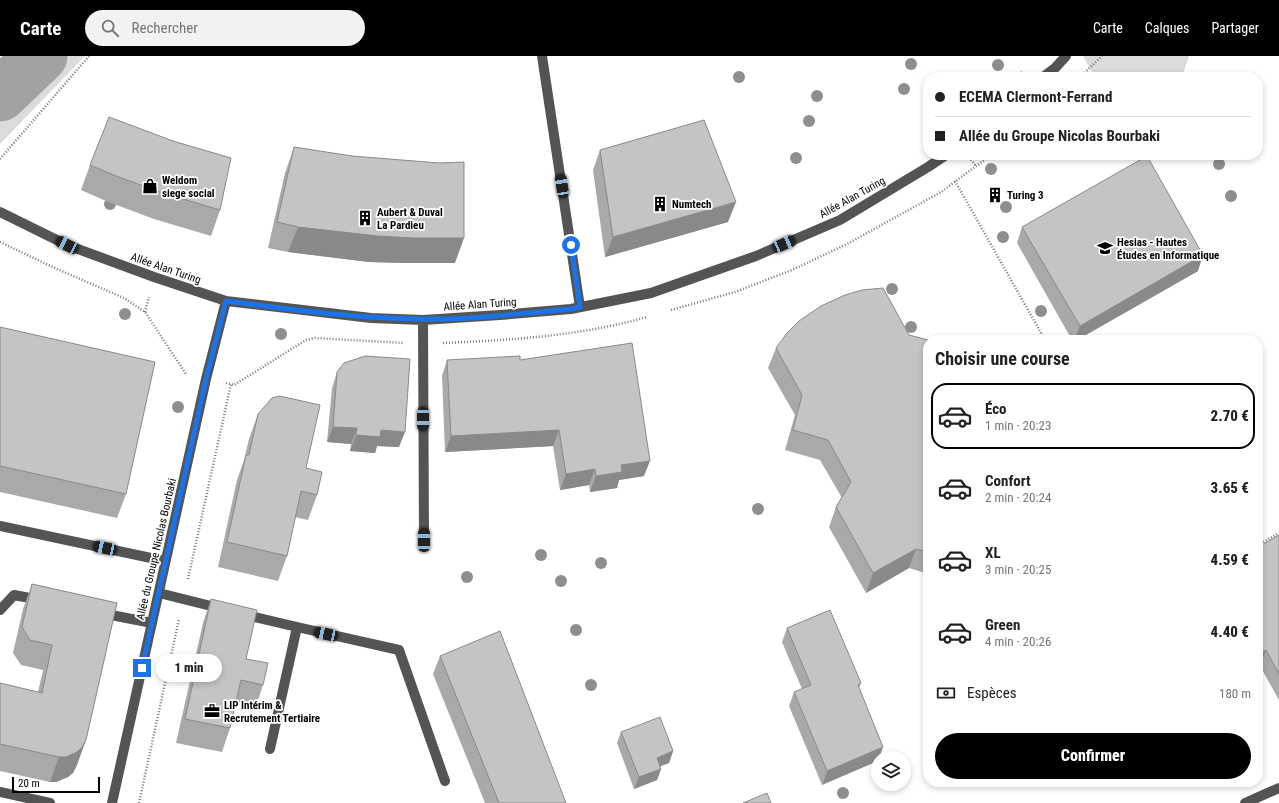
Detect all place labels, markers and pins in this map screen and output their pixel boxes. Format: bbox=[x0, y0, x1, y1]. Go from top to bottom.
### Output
place label: Weldom siege social bbox=[162, 174, 215, 200]
shop icon: Weldom siege social bbox=[141, 177, 159, 195]
building icon: Turing 3 bbox=[986, 186, 1004, 204]
place label: Turing 3 bbox=[1007, 189, 1044, 202]
building icon: Numtech bbox=[651, 195, 669, 213]
place label: Numtech bbox=[672, 198, 711, 211]
place label: Aubert & Duval La Pardieu bbox=[377, 206, 443, 232]
building icon: Aubert & Duval La Pardieu bbox=[356, 209, 374, 227]
place label: Hesias - Hautes Études en Informatique bbox=[1117, 236, 1219, 262]
school or university icon: Hesias - Hautes Études en Informatique bbox=[1096, 239, 1114, 257]
place label: LIP Intérim & Recrutement Tertiaire bbox=[224, 699, 320, 725]
office icon: LIP Intérim & Recrutement Tertiaire bbox=[203, 702, 221, 720]

